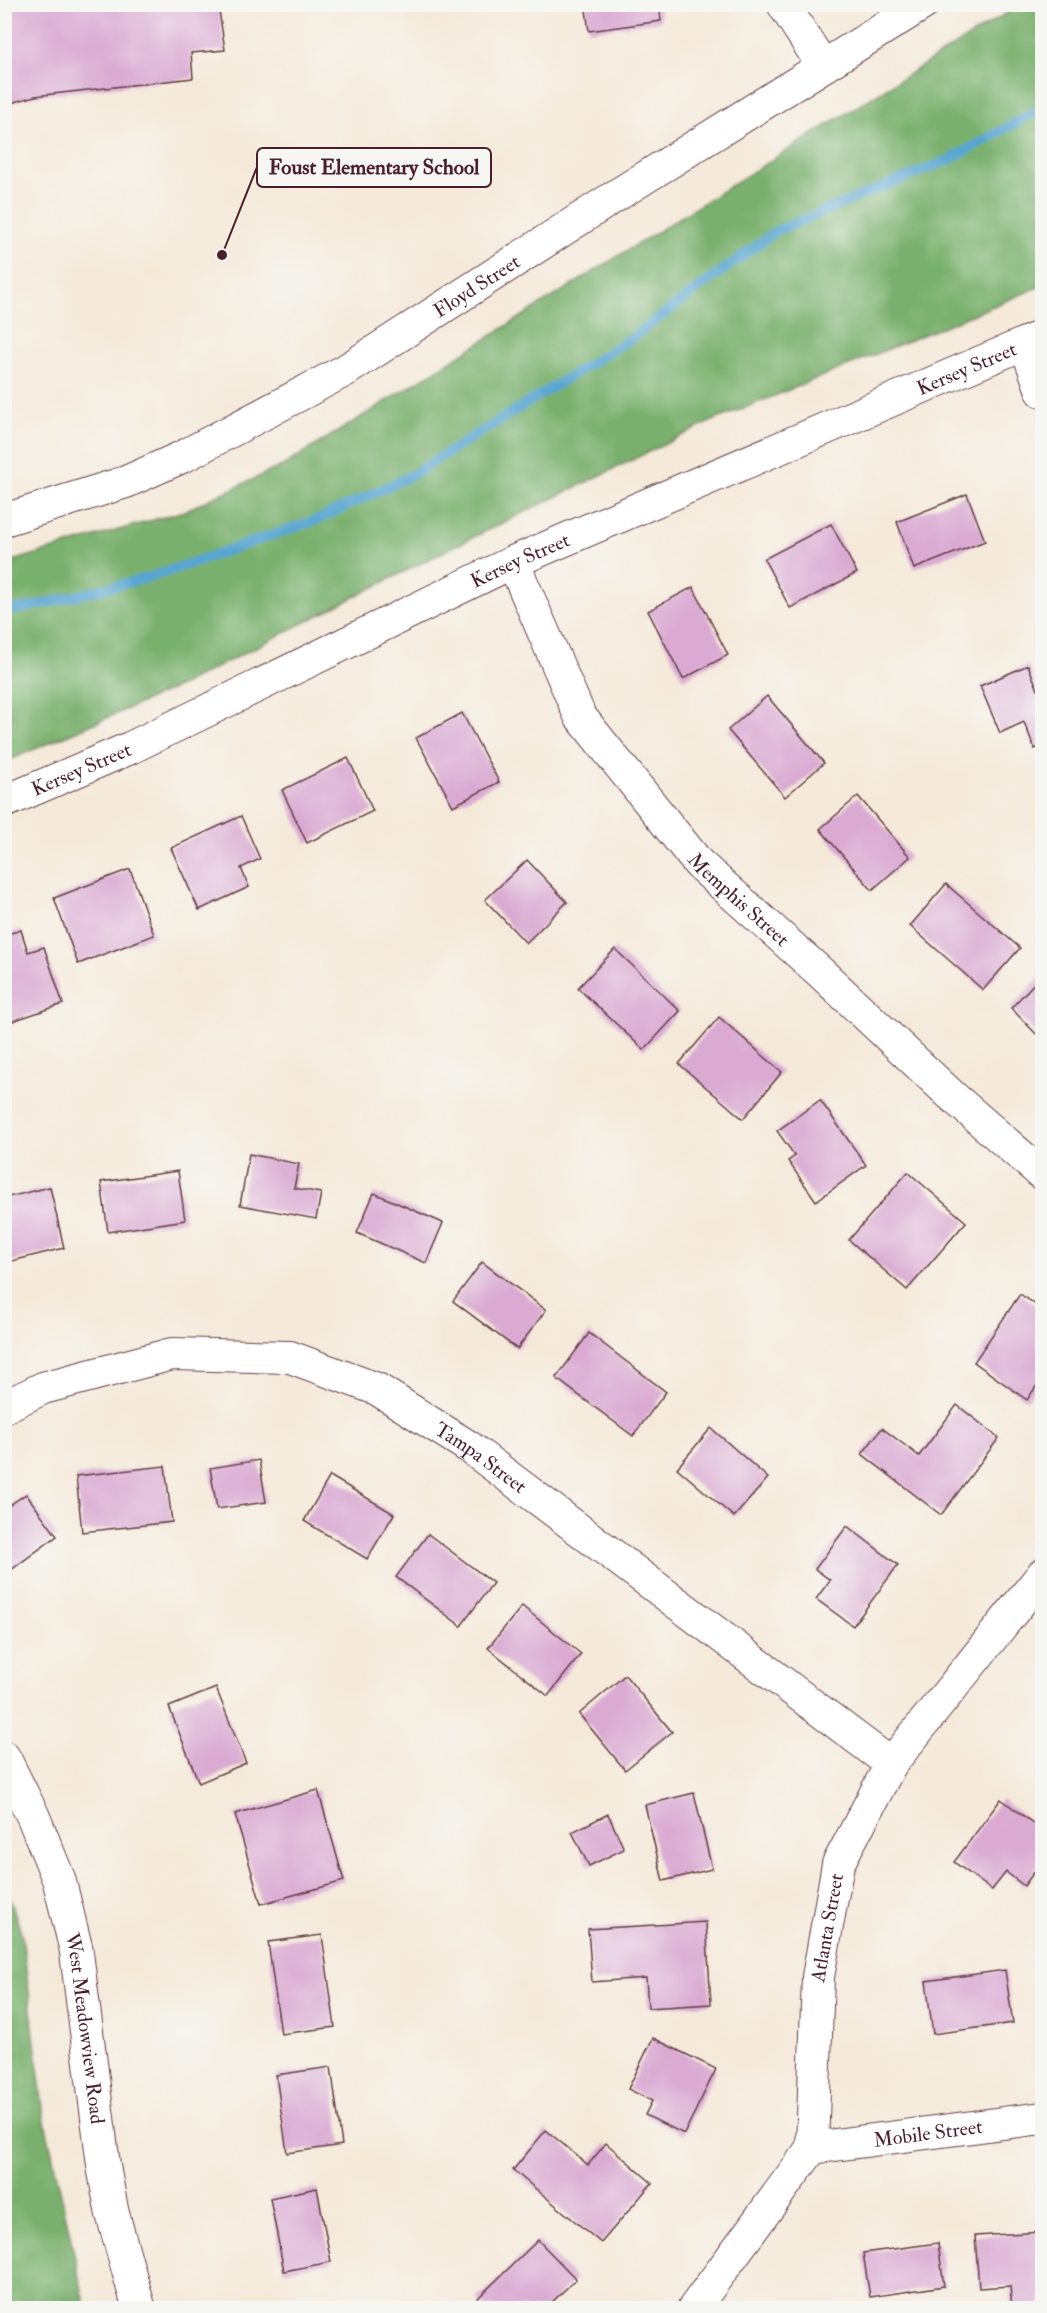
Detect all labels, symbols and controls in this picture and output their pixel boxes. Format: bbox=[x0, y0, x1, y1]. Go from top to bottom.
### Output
callout: Foust Elementary School bbox=[257, 148, 491, 187]
text: Foust Elementary School bbox=[269, 154, 480, 181]
street label: Floyd Street bbox=[429, 249, 525, 323]
street label: Kersey Street bbox=[913, 336, 1021, 401]
street label: Kersey Street bbox=[467, 527, 574, 594]
street label: Kersey Street bbox=[28, 737, 136, 802]
street label: Memphis Street bbox=[682, 848, 795, 952]
street label: Tampa Street bbox=[430, 1417, 532, 1499]
street label: Atlanta Street bbox=[805, 1871, 849, 1985]
street label: West Meadowview Road bbox=[59, 1929, 110, 2126]
street label: Mobile Street bbox=[872, 2114, 985, 2153]

